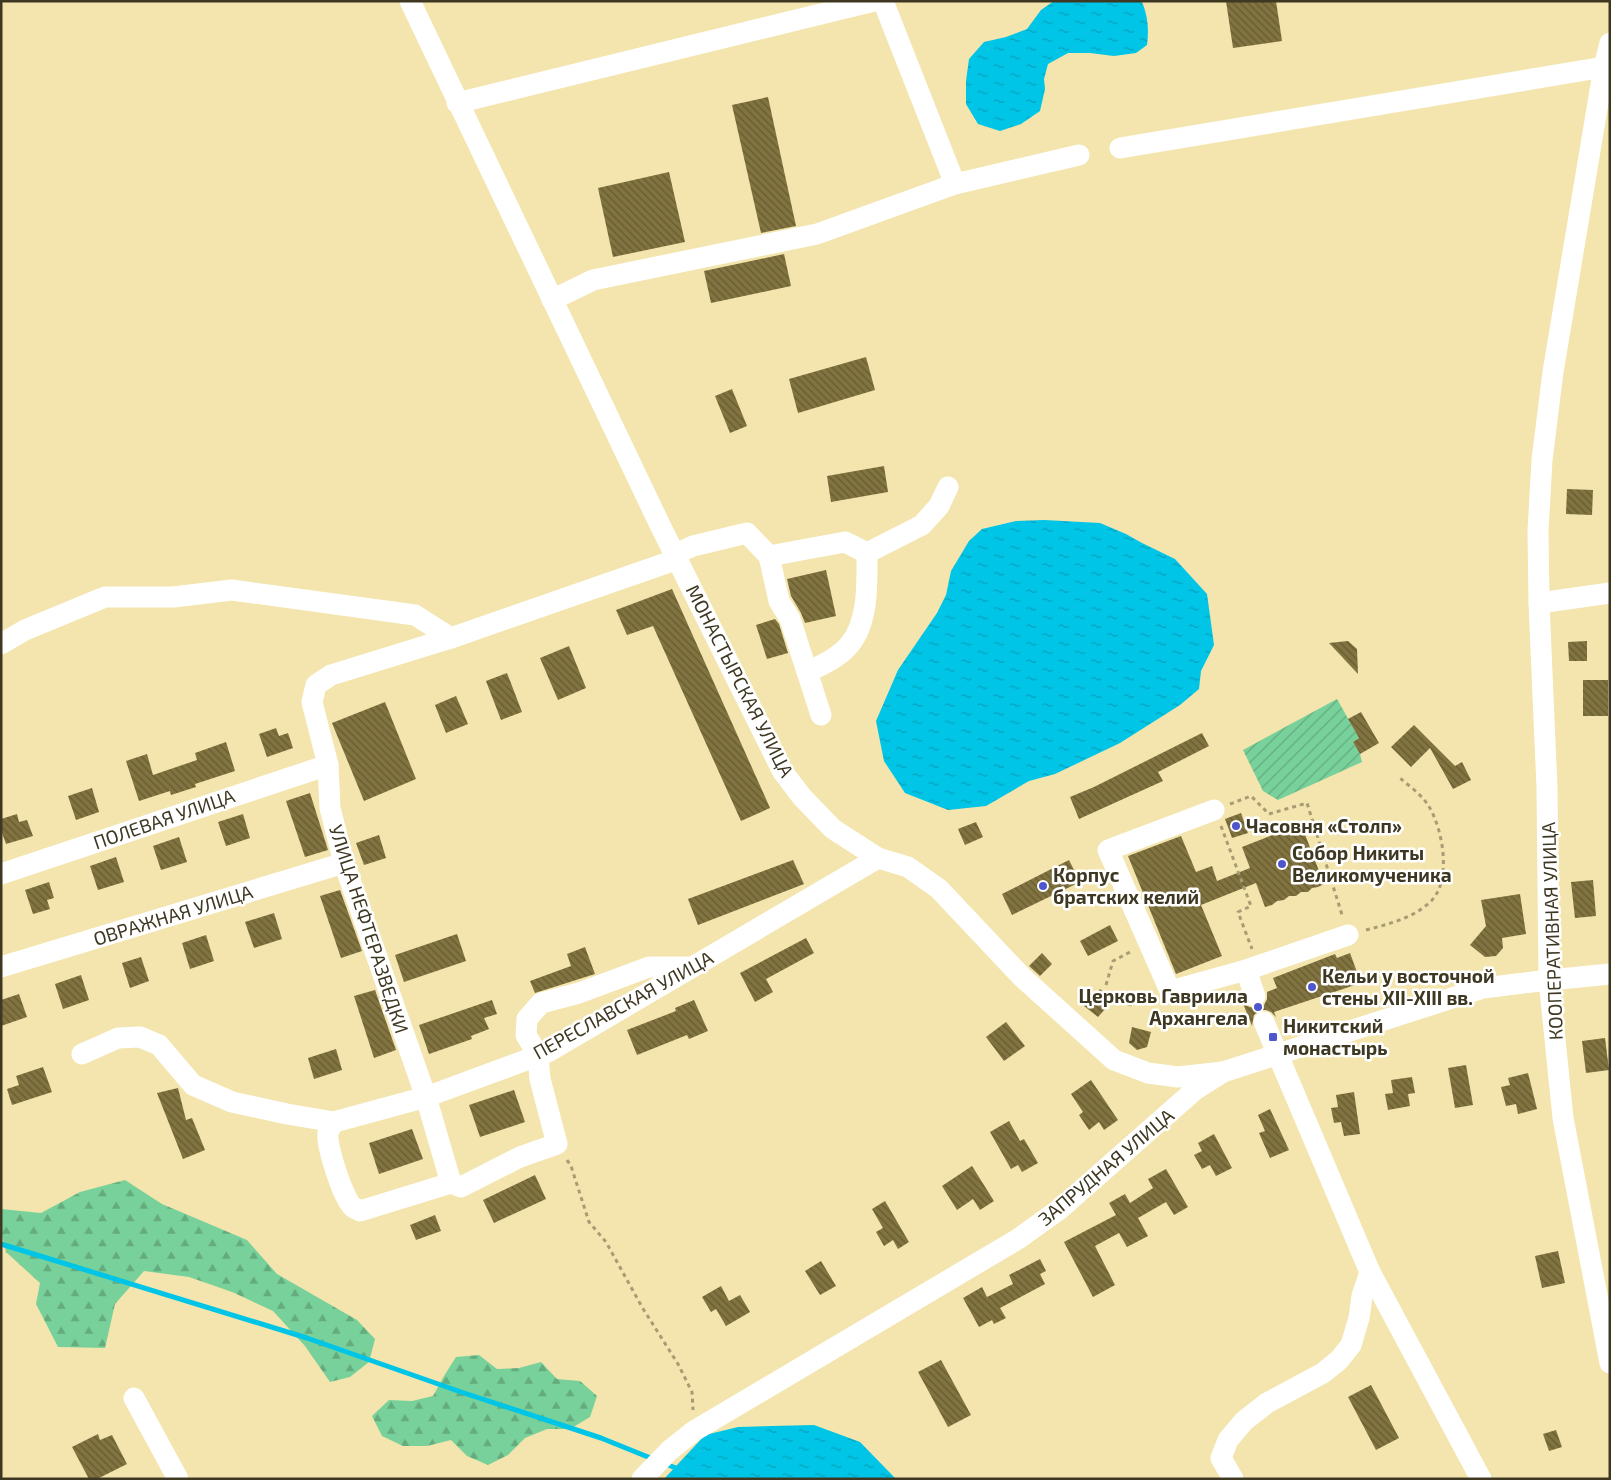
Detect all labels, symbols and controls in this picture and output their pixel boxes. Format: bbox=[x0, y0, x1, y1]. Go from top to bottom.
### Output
street label: МОНАСТЫРСКАЯ УЛИЦА bbox=[682, 581, 799, 781]
street label: ПОЛЕВАЯ УЛИЦА bbox=[90, 783, 238, 853]
place label: Часовня «Столп» bbox=[1246, 814, 1402, 837]
marker: Часовня «Столп» bbox=[1230, 820, 1242, 832]
street label: КООПЕРАТИВНАЯ УЛИЦА bbox=[1536, 821, 1567, 1041]
street label: УЛИЦА НЕФТЕРАЗВЕДКИ bbox=[325, 822, 414, 1036]
place label: Собор Никиты Великомученика bbox=[1292, 841, 1452, 886]
marker: Собор Никиты Великомученика bbox=[1276, 858, 1288, 870]
place label: Корпус братских келий bbox=[1053, 863, 1199, 908]
street label: ОВРАЖНАЯ УЛИЦА bbox=[90, 879, 256, 950]
marker: Корпус братских келий bbox=[1037, 880, 1049, 892]
street label: ПЕРЕСЛАВСКАЯ УЛИЦА bbox=[529, 945, 717, 1064]
place label: Кельи у восточной стены XII-XIII вв. bbox=[1322, 964, 1495, 1009]
marker: Кельи у восточной стены XII-XIII вв. bbox=[1306, 981, 1318, 993]
place label: Церковь Гавриила Архангела bbox=[1078, 984, 1248, 1029]
marker: Церковь Гавриила Архангела bbox=[1252, 1001, 1264, 1013]
place label: Никитский монастырь bbox=[1283, 1014, 1388, 1059]
marker: Никитский монастырь bbox=[1267, 1031, 1279, 1043]
street label: ЗАПРУДНАЯ УЛИЦА bbox=[1033, 1103, 1178, 1230]

